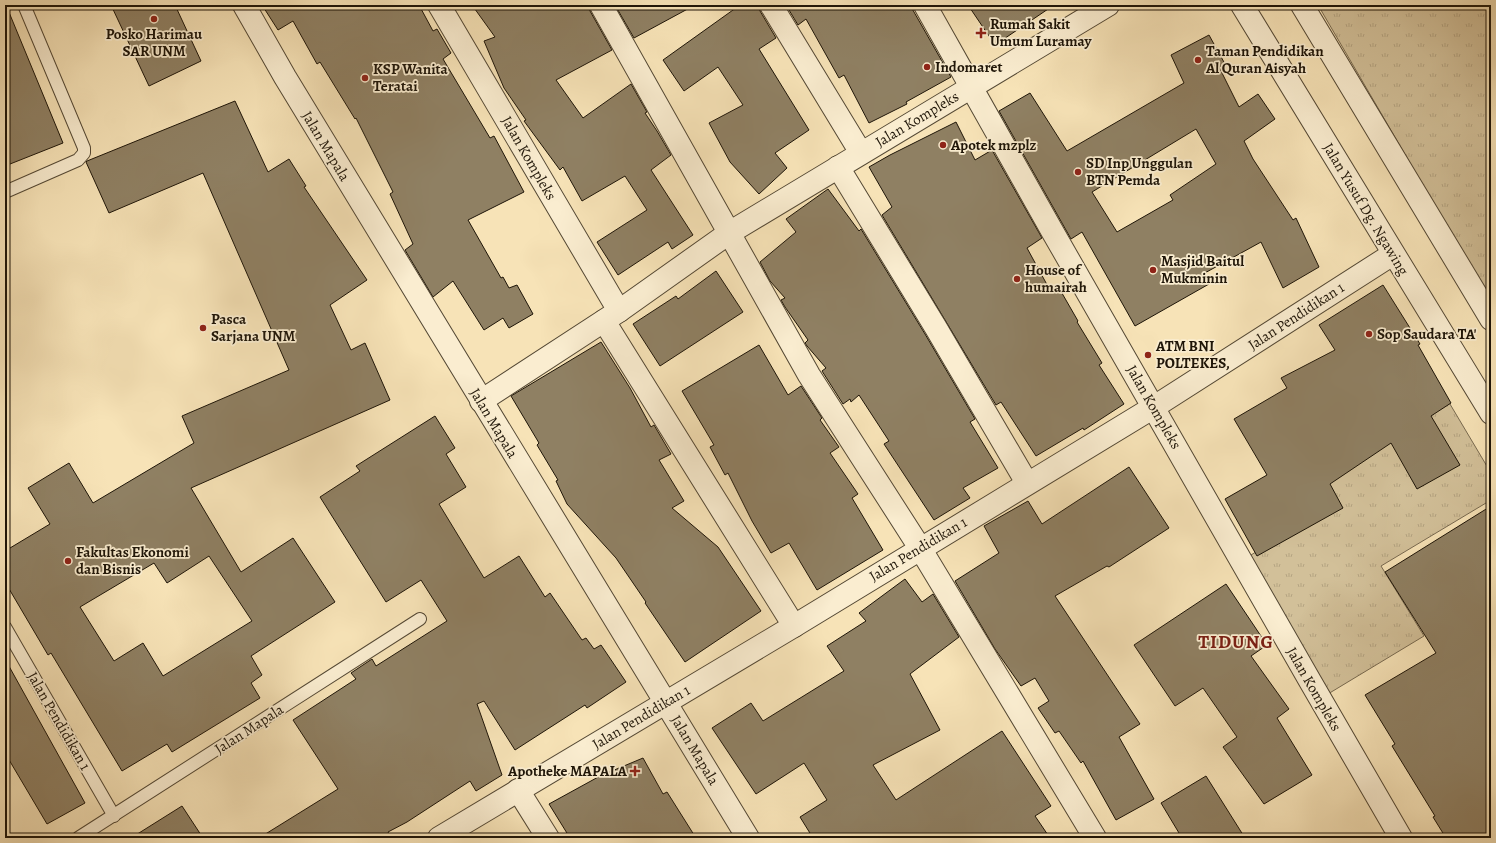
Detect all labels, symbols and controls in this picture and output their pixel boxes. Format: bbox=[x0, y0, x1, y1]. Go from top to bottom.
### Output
marker: Posko Harimau SAR UNM bbox=[149, 14, 159, 24]
place label: Rumah Sakit Umum Luramay bbox=[990, 14, 1093, 51]
place label: Posko Harimau SAR UNM bbox=[106, 24, 203, 61]
marker: Rumah Sakit Umum Luramay bbox=[975, 27, 987, 39]
place label: Taman Pendidikan Al Quran Aisyah bbox=[1205, 41, 1324, 78]
marker: Taman Pendidikan Al Quran Aisyah bbox=[1193, 55, 1203, 65]
place label: Indomaret bbox=[935, 57, 1002, 77]
place label: KSP Wanita Teratai bbox=[373, 59, 449, 96]
marker: Indomaret bbox=[922, 62, 932, 72]
marker: KSP Wanita Teratai bbox=[360, 73, 370, 83]
street label: Jalan Kompleks bbox=[872, 86, 962, 152]
street label: Jalan Mapala bbox=[297, 107, 355, 185]
street label: Jalan Kompleks bbox=[497, 112, 561, 204]
place label: Apotek mzplz bbox=[950, 135, 1037, 155]
street label: Jalan Yusuf Dg. Ngawing bbox=[1318, 139, 1414, 279]
marker: Apotek mzplz bbox=[938, 140, 948, 150]
place label: SD Inp Unggulan BTN Pemda bbox=[1086, 153, 1193, 190]
marker: SD Inp Unggulan BTN Pemda bbox=[1073, 167, 1083, 177]
place label: Masjid Baitul Mukminin bbox=[1161, 251, 1244, 288]
place label: House of humairah bbox=[1025, 260, 1087, 297]
marker: Masjid Baitul Mukminin bbox=[1148, 265, 1158, 275]
marker: House of humairah bbox=[1012, 274, 1022, 284]
street label: Jalan Pendidikan 1 bbox=[1244, 277, 1348, 355]
place label: Pasca Sarjana UNM bbox=[211, 309, 296, 346]
marker: Pasca Sarjana UNM bbox=[198, 323, 208, 333]
place label: Sop Saudara TA' bbox=[1377, 324, 1477, 344]
marker: Sop Saudara TA' bbox=[1364, 329, 1374, 339]
place label: ATM BNI POLTEKES, bbox=[1155, 336, 1230, 373]
marker: ATM BNI POLTEKES, bbox=[1143, 350, 1153, 360]
street label: Jalan Kompleks bbox=[1122, 361, 1186, 453]
street label: Jalan Mapala bbox=[465, 384, 523, 462]
street label: Jalan Pendidikan 1 bbox=[865, 512, 971, 586]
place label: Fakultas Ekonomi dan Bisnis bbox=[76, 542, 189, 579]
marker: Fakultas Ekonomi dan Bisnis bbox=[63, 556, 73, 566]
district label: TIDUNG bbox=[1198, 629, 1274, 655]
street label: Jalan Kompleks bbox=[1282, 643, 1346, 735]
street label: Jalan Pendidikan 1 bbox=[23, 668, 95, 774]
street label: Jalan Pendidikan 1 bbox=[588, 680, 694, 754]
street label: Jalan Mapala bbox=[211, 699, 287, 759]
street label: Jalan Mapala bbox=[666, 711, 724, 789]
place label: Apotheke MAPALA bbox=[507, 761, 628, 781]
marker: Apotheke MAPALA bbox=[630, 766, 640, 776]

